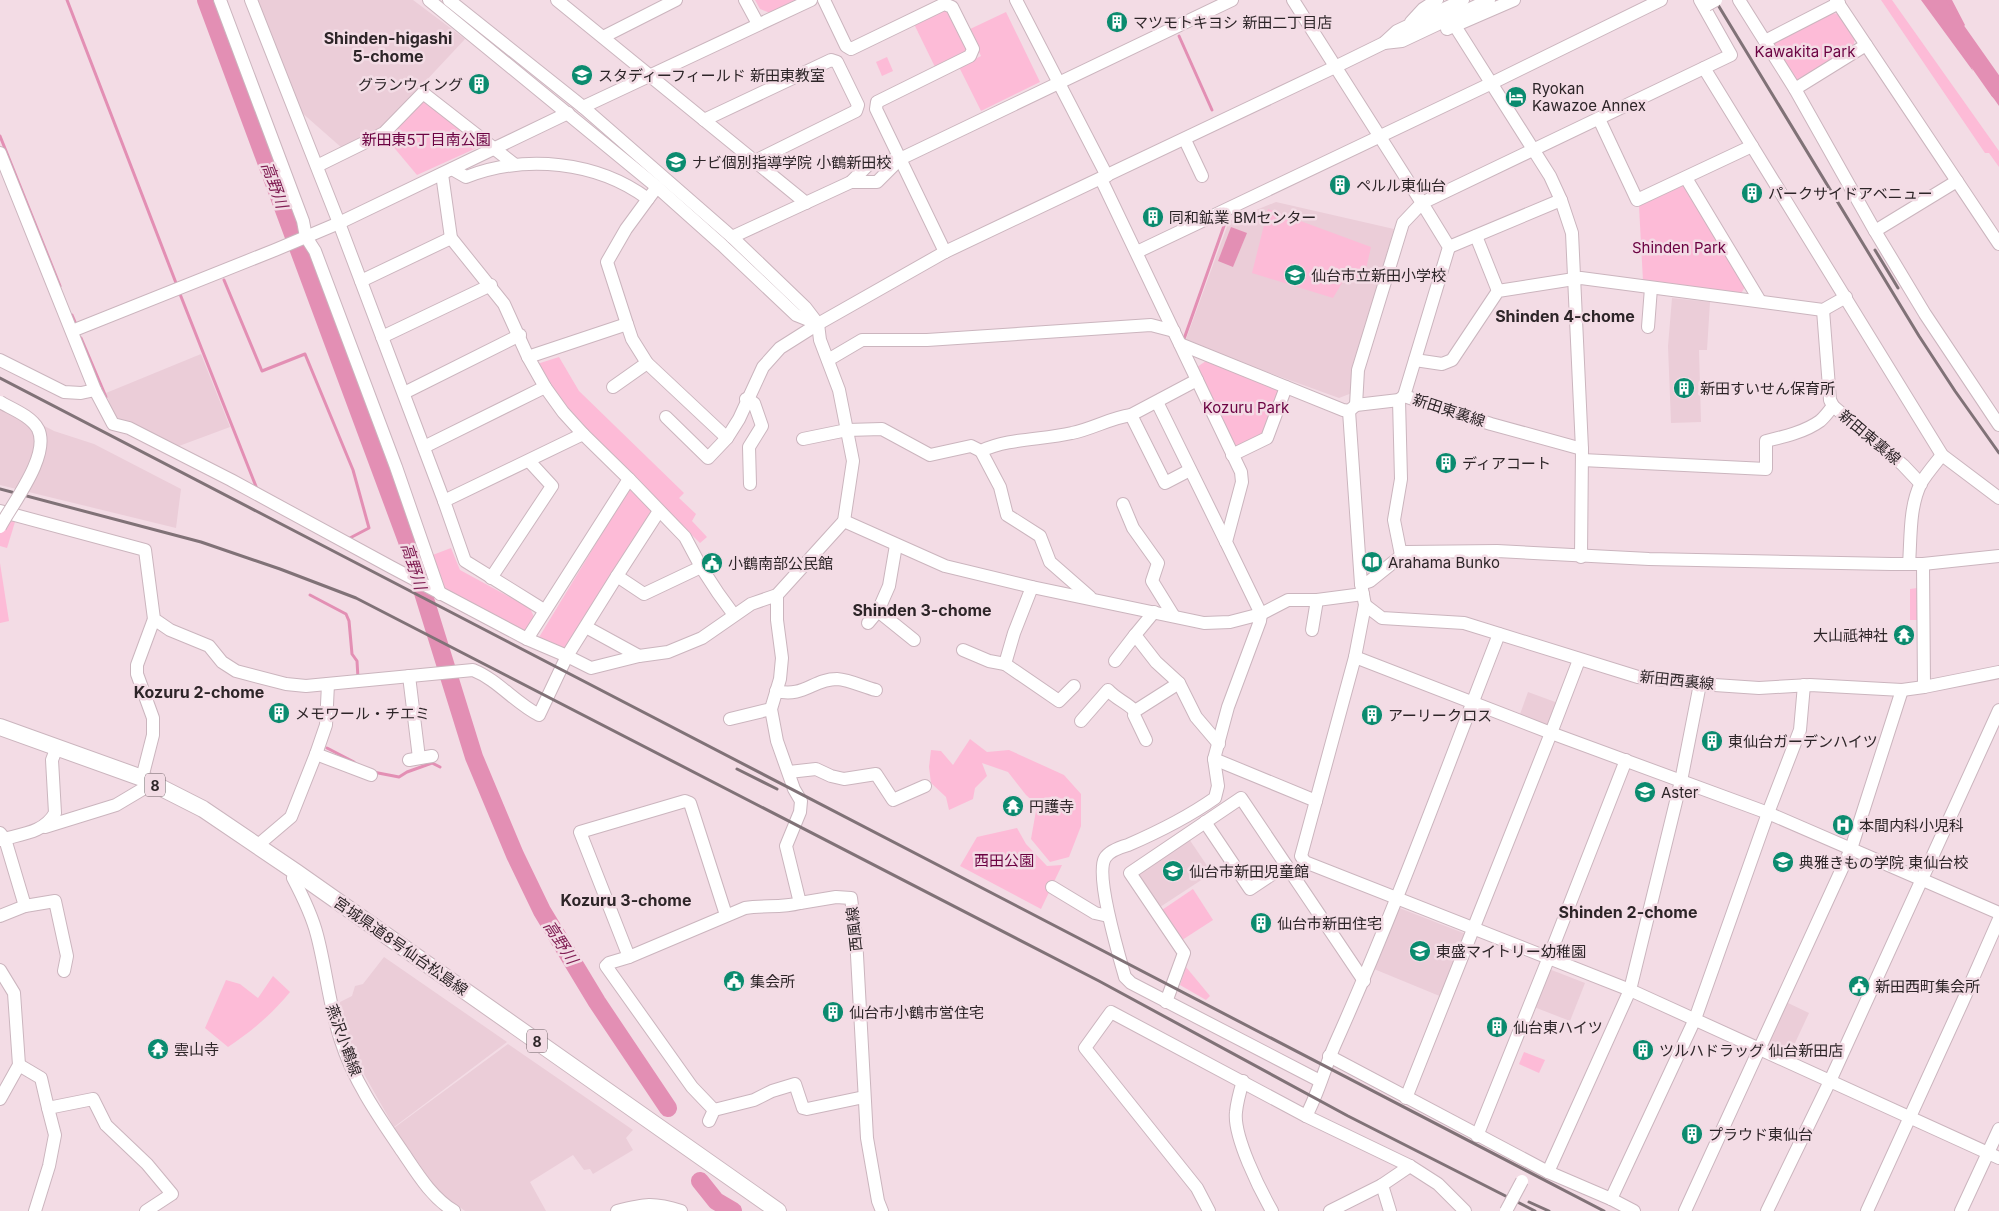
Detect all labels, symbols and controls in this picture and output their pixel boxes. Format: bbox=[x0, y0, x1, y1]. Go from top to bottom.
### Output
building icon: マツモトキヨシ 新田二丁目店 bbox=[1105, 10, 1129, 34]
place label: マツモトキヨシ 新田二丁目店 bbox=[1133, 13, 1332, 32]
district label: Shinden-higashi 5-chome bbox=[324, 28, 452, 66]
park label: Kawakita Park bbox=[1755, 42, 1856, 61]
school or university icon: スタディーフィールド 新田東教室 bbox=[570, 63, 594, 87]
place label: スタディーフィールド 新田東教室 bbox=[598, 66, 825, 85]
building icon: グランウィング bbox=[467, 72, 491, 96]
place label: グランウィング bbox=[358, 75, 463, 94]
place label: Ryokan Kawazoe Annex bbox=[1532, 79, 1646, 115]
hotel icon: Ryokan Kawazoe Annex bbox=[1504, 85, 1528, 109]
park label: 新田東5丁目南公園 bbox=[361, 130, 491, 149]
school or university icon: ナビ個別指導学院 小鶴新田校 bbox=[664, 150, 688, 174]
place label: ナビ個別指導学院 小鶴新田校 bbox=[692, 153, 891, 172]
water label: 高野川 bbox=[257, 159, 293, 213]
building icon: ペルル東仙台 bbox=[1328, 173, 1352, 197]
place label: ペルル東仙台 bbox=[1356, 176, 1446, 195]
building icon: パークサイドアベニュー bbox=[1740, 181, 1764, 205]
place label: パークサイドアベニュー bbox=[1768, 184, 1933, 203]
building icon: 同和鉱業 BMセンター bbox=[1141, 205, 1165, 229]
place label: 同和鉱業 BMセンター bbox=[1169, 208, 1317, 227]
park label: Shinden Park bbox=[1632, 238, 1727, 257]
school or university icon: 仙台市立新田小学校 bbox=[1283, 263, 1307, 287]
place label: 仙台市立新田小学校 bbox=[1311, 266, 1446, 285]
district label: Shinden 4-chome bbox=[1495, 306, 1635, 326]
building icon: 新田すいせん保育所 bbox=[1672, 376, 1696, 400]
place label: 新田すいせん保育所 bbox=[1700, 379, 1835, 398]
street label: 新田東裏線 bbox=[1410, 389, 1488, 431]
park label: Kozuru Park bbox=[1203, 398, 1290, 417]
street label: 新田東裏線 bbox=[1835, 406, 1905, 468]
building icon: ディアコート bbox=[1434, 451, 1458, 475]
place label: ディアコート bbox=[1462, 454, 1551, 473]
water label: 高野川 bbox=[397, 540, 432, 594]
library icon: Arahama Bunko bbox=[1360, 550, 1384, 574]
public building icon: 小鶴南部公民館 bbox=[700, 551, 724, 575]
place label: Arahama Bunko bbox=[1388, 553, 1500, 572]
place label: 小鶴南部公民館 bbox=[728, 554, 833, 573]
district label: Shinden 3-chome bbox=[852, 600, 992, 620]
temple icon: 大山祗神社 bbox=[1892, 623, 1916, 647]
place label: 大山祗神社 bbox=[1813, 626, 1888, 645]
street label: 新田西裏線 bbox=[1639, 667, 1715, 693]
district label: Kozuru 2-chome bbox=[134, 682, 264, 702]
building icon: メモワール・チエミ bbox=[267, 701, 291, 725]
building icon: アーリークロス bbox=[1360, 703, 1384, 727]
place label: メモワール・チエミ bbox=[295, 704, 430, 723]
place label: アーリークロス bbox=[1388, 706, 1492, 725]
building icon: 東仙台ガーデンハイツ bbox=[1700, 729, 1724, 753]
place label: 東仙台ガーデンハイツ bbox=[1728, 732, 1878, 751]
road number: 8 bbox=[145, 774, 165, 796]
school or university icon: Aster bbox=[1633, 780, 1657, 804]
place label: Aster bbox=[1661, 783, 1699, 802]
temple icon: 円護寺 bbox=[1001, 794, 1025, 818]
place label: 円護寺 bbox=[1029, 797, 1074, 816]
hospital icon: 本間内科小児科 bbox=[1831, 813, 1855, 837]
place label: 本間内科小児科 bbox=[1859, 816, 1964, 835]
school or university icon: 典雅きもの学院 東仙台校 bbox=[1771, 850, 1795, 874]
park label: 西田公園 bbox=[974, 851, 1034, 870]
place label: 典雅きもの学院 東仙台校 bbox=[1799, 853, 1968, 872]
school or university icon: 仙台市新田児童館 bbox=[1161, 859, 1185, 883]
place label: 仙台市新田児童館 bbox=[1189, 862, 1309, 881]
district label: Kozuru 3-chome bbox=[561, 890, 691, 910]
street label: 宮城県道8号仙台松島線 bbox=[330, 893, 472, 999]
district label: Shinden 2-chome bbox=[1559, 902, 1697, 922]
street label: 西風線 bbox=[842, 906, 866, 952]
building icon: 仙台市新田住宅 bbox=[1249, 911, 1273, 935]
place label: 仙台市新田住宅 bbox=[1277, 914, 1382, 933]
water label: 高野川 bbox=[540, 916, 584, 969]
school or university icon: 東盛マイトリー幼稚園 bbox=[1408, 939, 1432, 963]
place label: 東盛マイトリー幼稚園 bbox=[1436, 942, 1586, 961]
public building icon: 集会所 bbox=[722, 969, 746, 993]
place label: 集会所 bbox=[750, 972, 795, 991]
public building icon: 新田西町集会所 bbox=[1847, 974, 1871, 998]
place label: 新田西町集会所 bbox=[1875, 977, 1980, 996]
building icon: 仙台市小鶴市営住宅 bbox=[821, 1000, 845, 1024]
street label: 燕沢小鶴線 bbox=[322, 1002, 366, 1078]
place label: 仙台市小鶴市営住宅 bbox=[849, 1003, 984, 1022]
building icon: 仙台東ハイツ bbox=[1485, 1015, 1509, 1039]
place label: 仙台東ハイツ bbox=[1513, 1018, 1603, 1037]
road number: 8 bbox=[527, 1030, 547, 1052]
temple icon: 雲山寺 bbox=[146, 1037, 170, 1061]
building icon: ツルハドラッグ 仙台新田店 bbox=[1631, 1038, 1655, 1062]
place label: 雲山寺 bbox=[174, 1040, 219, 1059]
place label: ツルハドラッグ 仙台新田店 bbox=[1659, 1041, 1843, 1060]
building icon: プラウド東仙台 bbox=[1680, 1122, 1704, 1146]
place label: プラウド東仙台 bbox=[1708, 1125, 1813, 1144]

